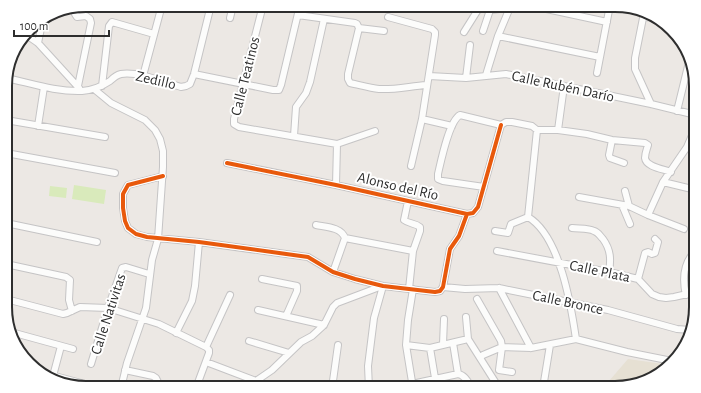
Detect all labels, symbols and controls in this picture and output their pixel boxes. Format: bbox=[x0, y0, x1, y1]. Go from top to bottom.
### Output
scale bar bbox=[14, 12, 109, 38]
text: 100 m bbox=[20, 20, 48, 32]
street label: Calle Teatinos bbox=[228, 35, 263, 117]
street label: Calle Rubén Darío bbox=[510, 68, 615, 105]
street label: Zedillo bbox=[134, 69, 177, 92]
street label: Alonso del Río bbox=[356, 170, 440, 203]
street label: Calle Plata bbox=[568, 258, 632, 285]
street label: Calle Nativitas bbox=[88, 272, 129, 356]
street label: Calle Bronce bbox=[531, 288, 605, 317]

